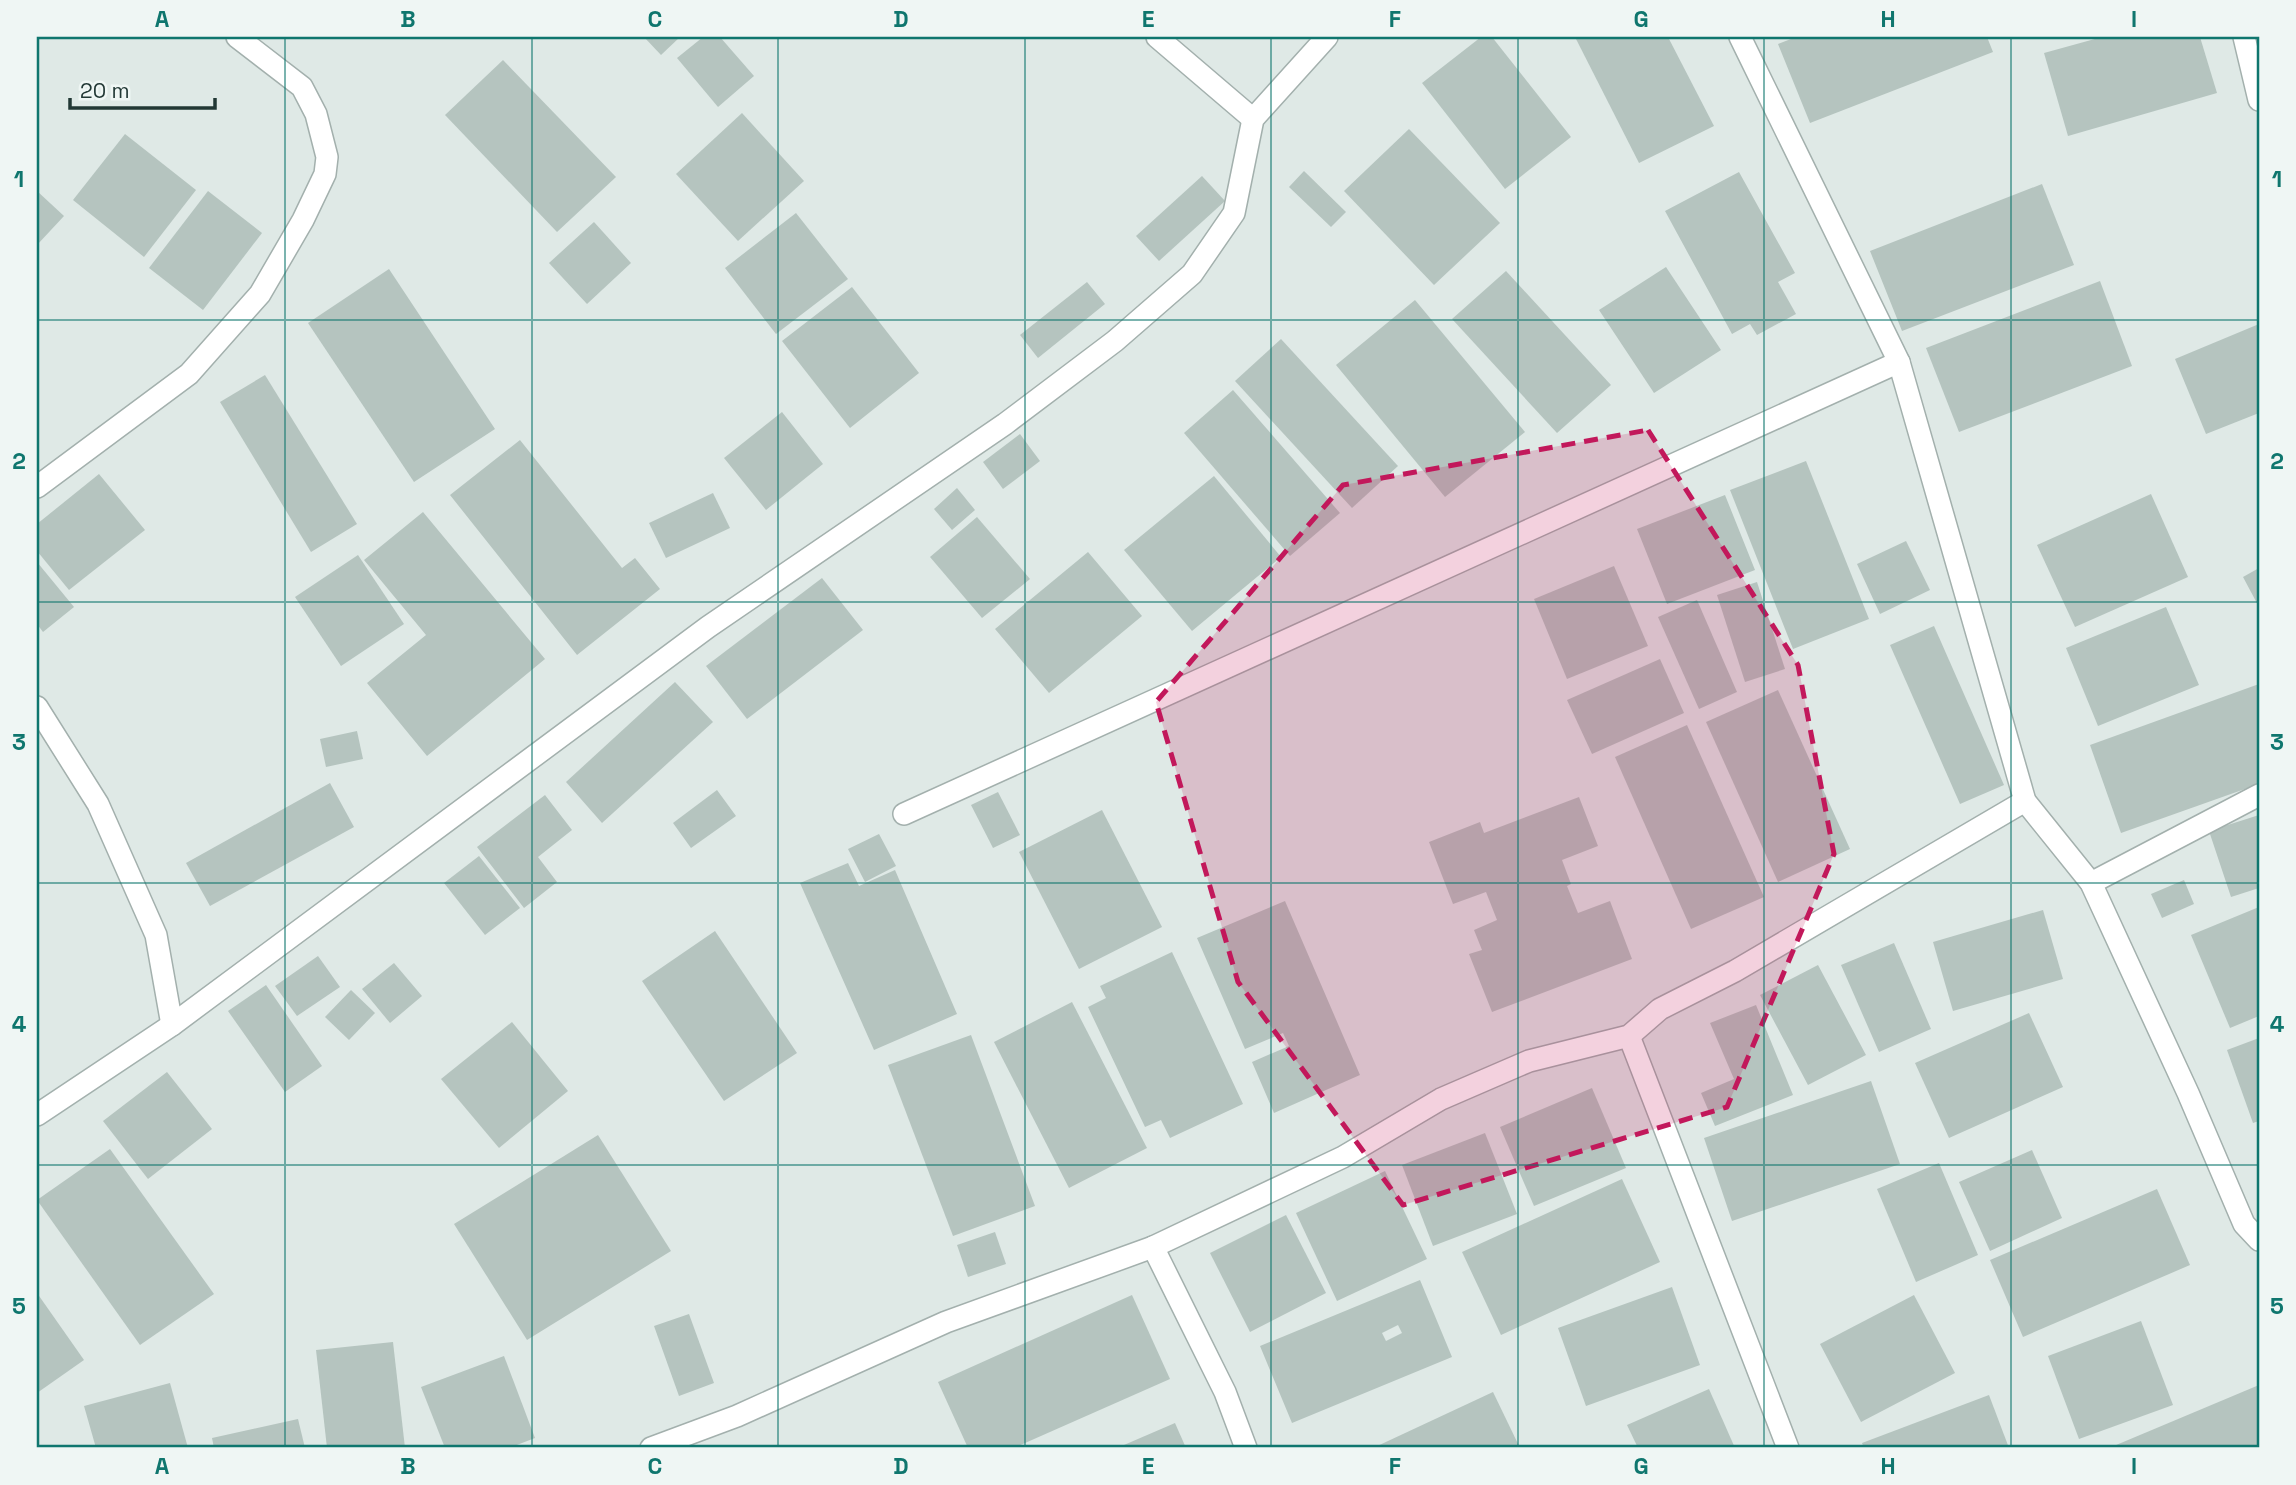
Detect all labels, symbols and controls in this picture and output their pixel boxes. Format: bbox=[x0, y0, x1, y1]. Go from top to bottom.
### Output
text: A bbox=[155, 4, 170, 34]
text: B bbox=[400, 4, 416, 34]
text: C bbox=[648, 4, 662, 34]
text: D bbox=[893, 4, 909, 34]
text: E bbox=[1142, 4, 1154, 34]
text: F bbox=[1389, 4, 1401, 34]
text: G bbox=[1633, 4, 1649, 34]
text: H bbox=[1880, 4, 1896, 34]
text: I bbox=[2131, 4, 2137, 34]
scale bar bbox=[70, 66, 215, 110]
text: 20 m bbox=[80, 77, 130, 104]
text: 1 bbox=[14, 164, 24, 194]
text: 1 bbox=[2272, 164, 2282, 194]
text: 2 bbox=[12, 446, 26, 476]
text: 2 bbox=[2270, 446, 2284, 476]
text: 3 bbox=[12, 727, 26, 757]
text: 3 bbox=[2270, 727, 2284, 757]
text: 4 bbox=[12, 1009, 27, 1039]
text: 4 bbox=[2270, 1009, 2285, 1039]
text: 5 bbox=[12, 1291, 26, 1321]
text: 5 bbox=[2270, 1291, 2284, 1321]
text: A bbox=[155, 1451, 170, 1481]
text: B bbox=[400, 1451, 416, 1481]
text: C bbox=[648, 1451, 662, 1481]
text: D bbox=[893, 1451, 909, 1481]
text: E bbox=[1142, 1451, 1154, 1481]
text: F bbox=[1389, 1451, 1401, 1481]
text: G bbox=[1633, 1451, 1649, 1481]
text: H bbox=[1880, 1451, 1896, 1481]
text: I bbox=[2131, 1451, 2137, 1481]

